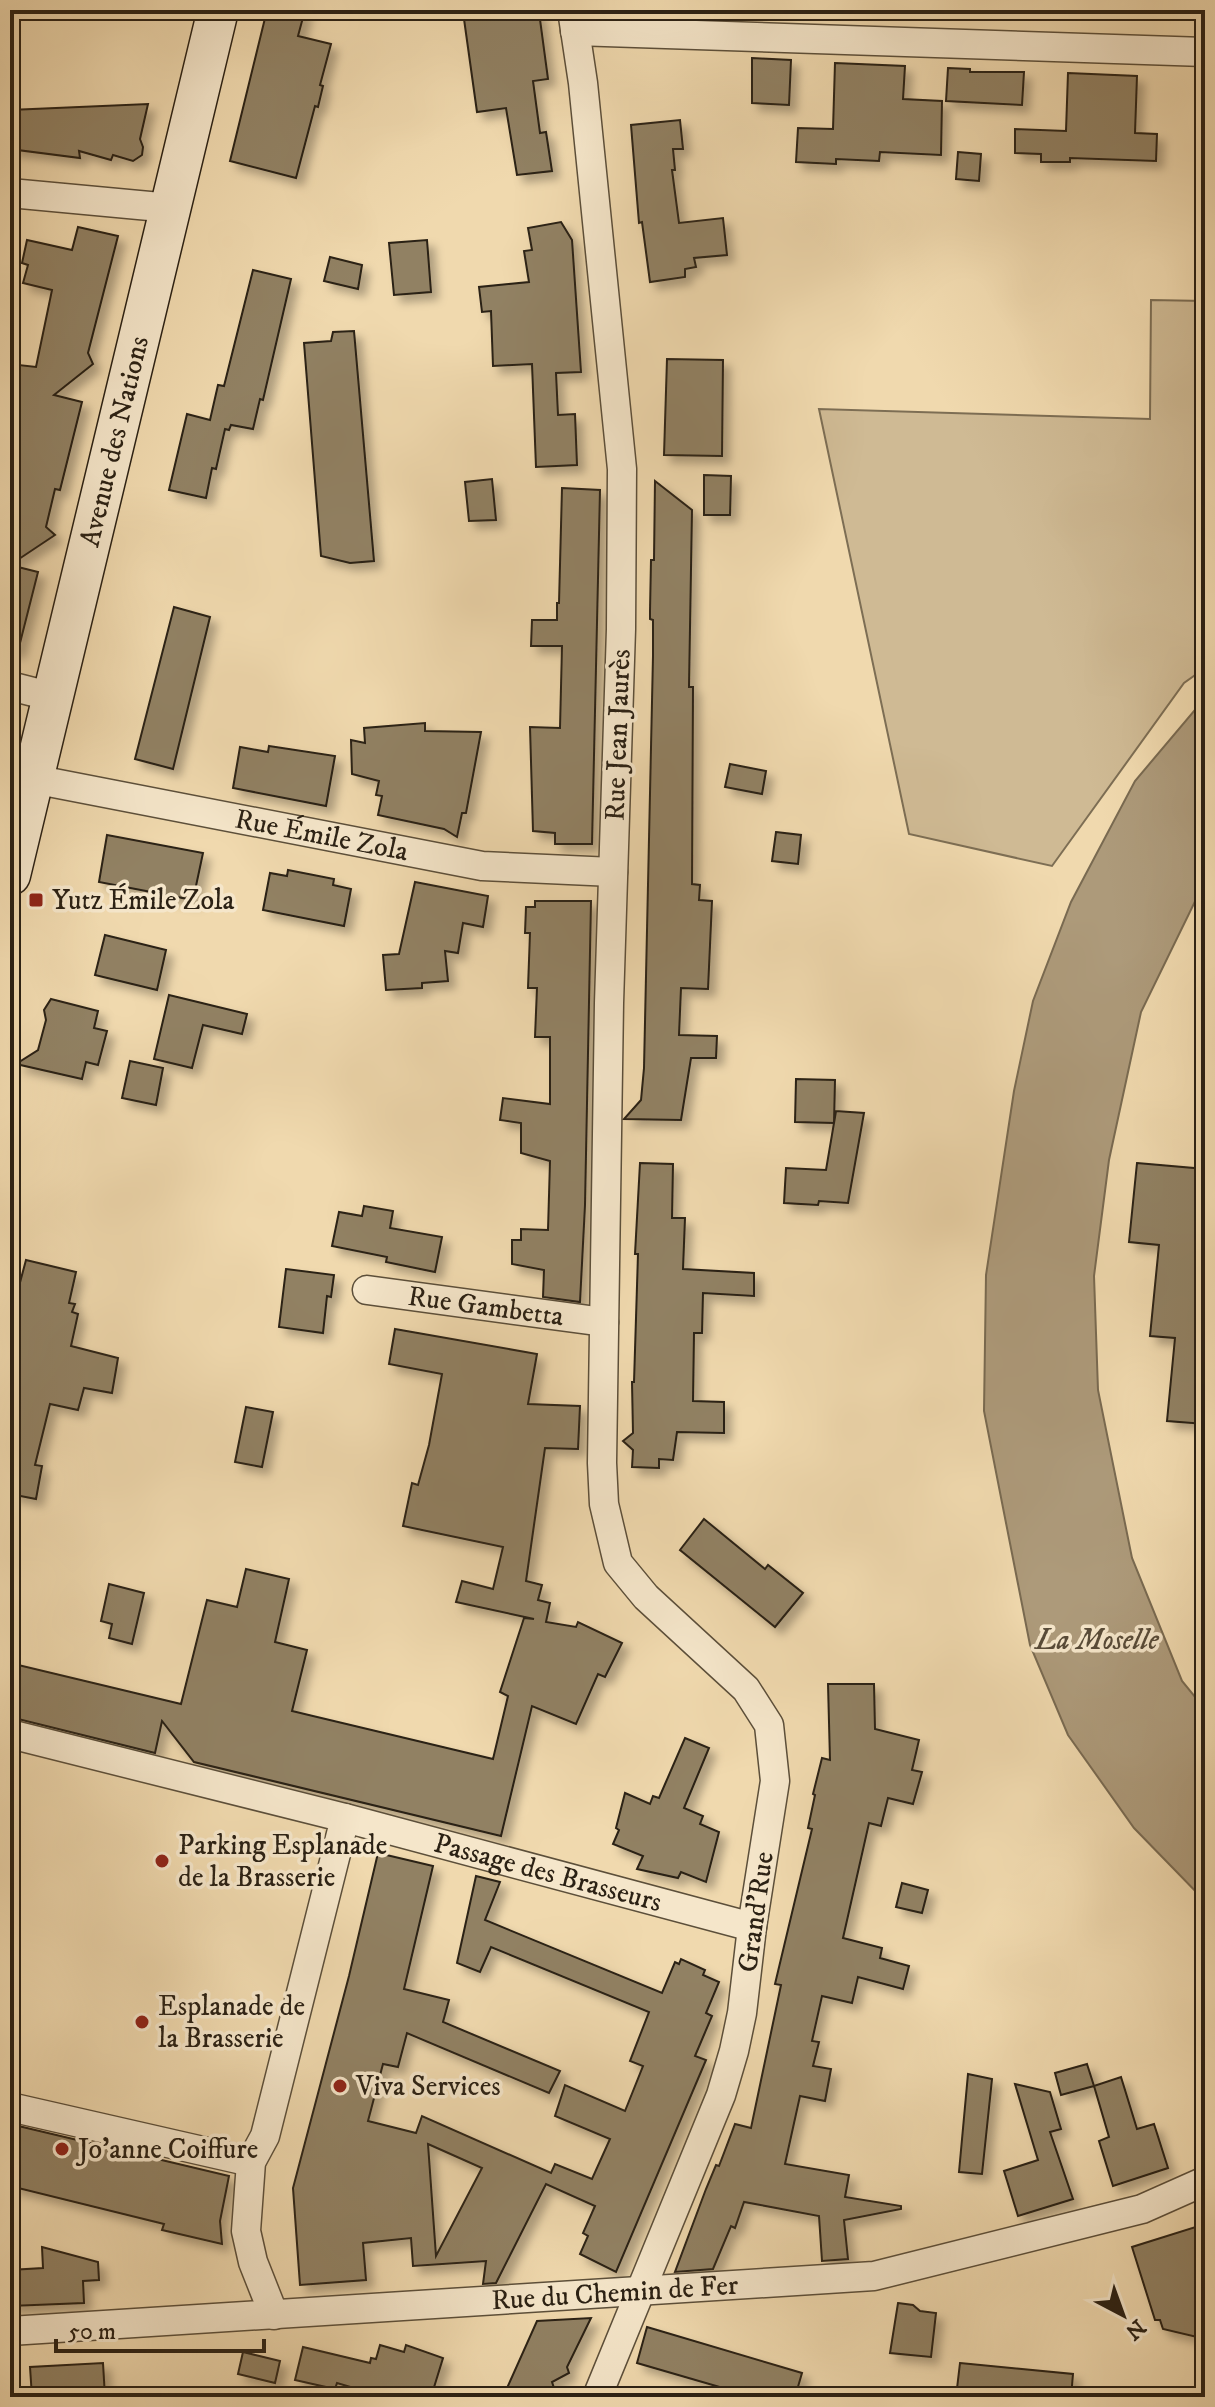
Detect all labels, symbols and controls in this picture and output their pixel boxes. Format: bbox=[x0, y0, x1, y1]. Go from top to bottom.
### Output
street label: Avenue des Nations bbox=[72, 332, 157, 550]
street label: Rue Jean Jaurès bbox=[598, 648, 638, 822]
street label: Rue Émile Zola bbox=[232, 801, 411, 869]
place label: Yutz Émile Zola bbox=[52, 883, 234, 918]
marker: Yutz Émile Zola bbox=[27, 891, 45, 909]
street label: Rue Gambetta bbox=[406, 1278, 566, 1334]
water label: La Moselle bbox=[1033, 1622, 1160, 1659]
street label: Passage des Brasseurs bbox=[430, 1825, 666, 1920]
place label: Parking Esplanade de la Brasserie bbox=[178, 1828, 387, 1895]
street label: Grand'Rue bbox=[730, 1849, 782, 1975]
marker: Parking Esplanade de la Brasserie bbox=[153, 1852, 171, 1870]
place label: Esplanade de la Brasserie bbox=[158, 1989, 305, 2056]
marker: Esplanade de la Brasserie bbox=[133, 2013, 151, 2031]
place label: Viva Services bbox=[355, 2069, 501, 2104]
marker: Viva Services bbox=[331, 2077, 349, 2095]
place label: Jo’anne Coiffure bbox=[75, 2132, 258, 2167]
marker: Jo’anne Coiffure bbox=[53, 2140, 71, 2158]
street label: Rue du Chemin de Fer bbox=[490, 2267, 740, 2318]
north arrow bbox=[1083, 2275, 1163, 2355]
scale bar bbox=[56, 2303, 264, 2353]
text: N bbox=[1119, 2313, 1151, 2345]
text: 50 m bbox=[68, 2317, 116, 2347]

